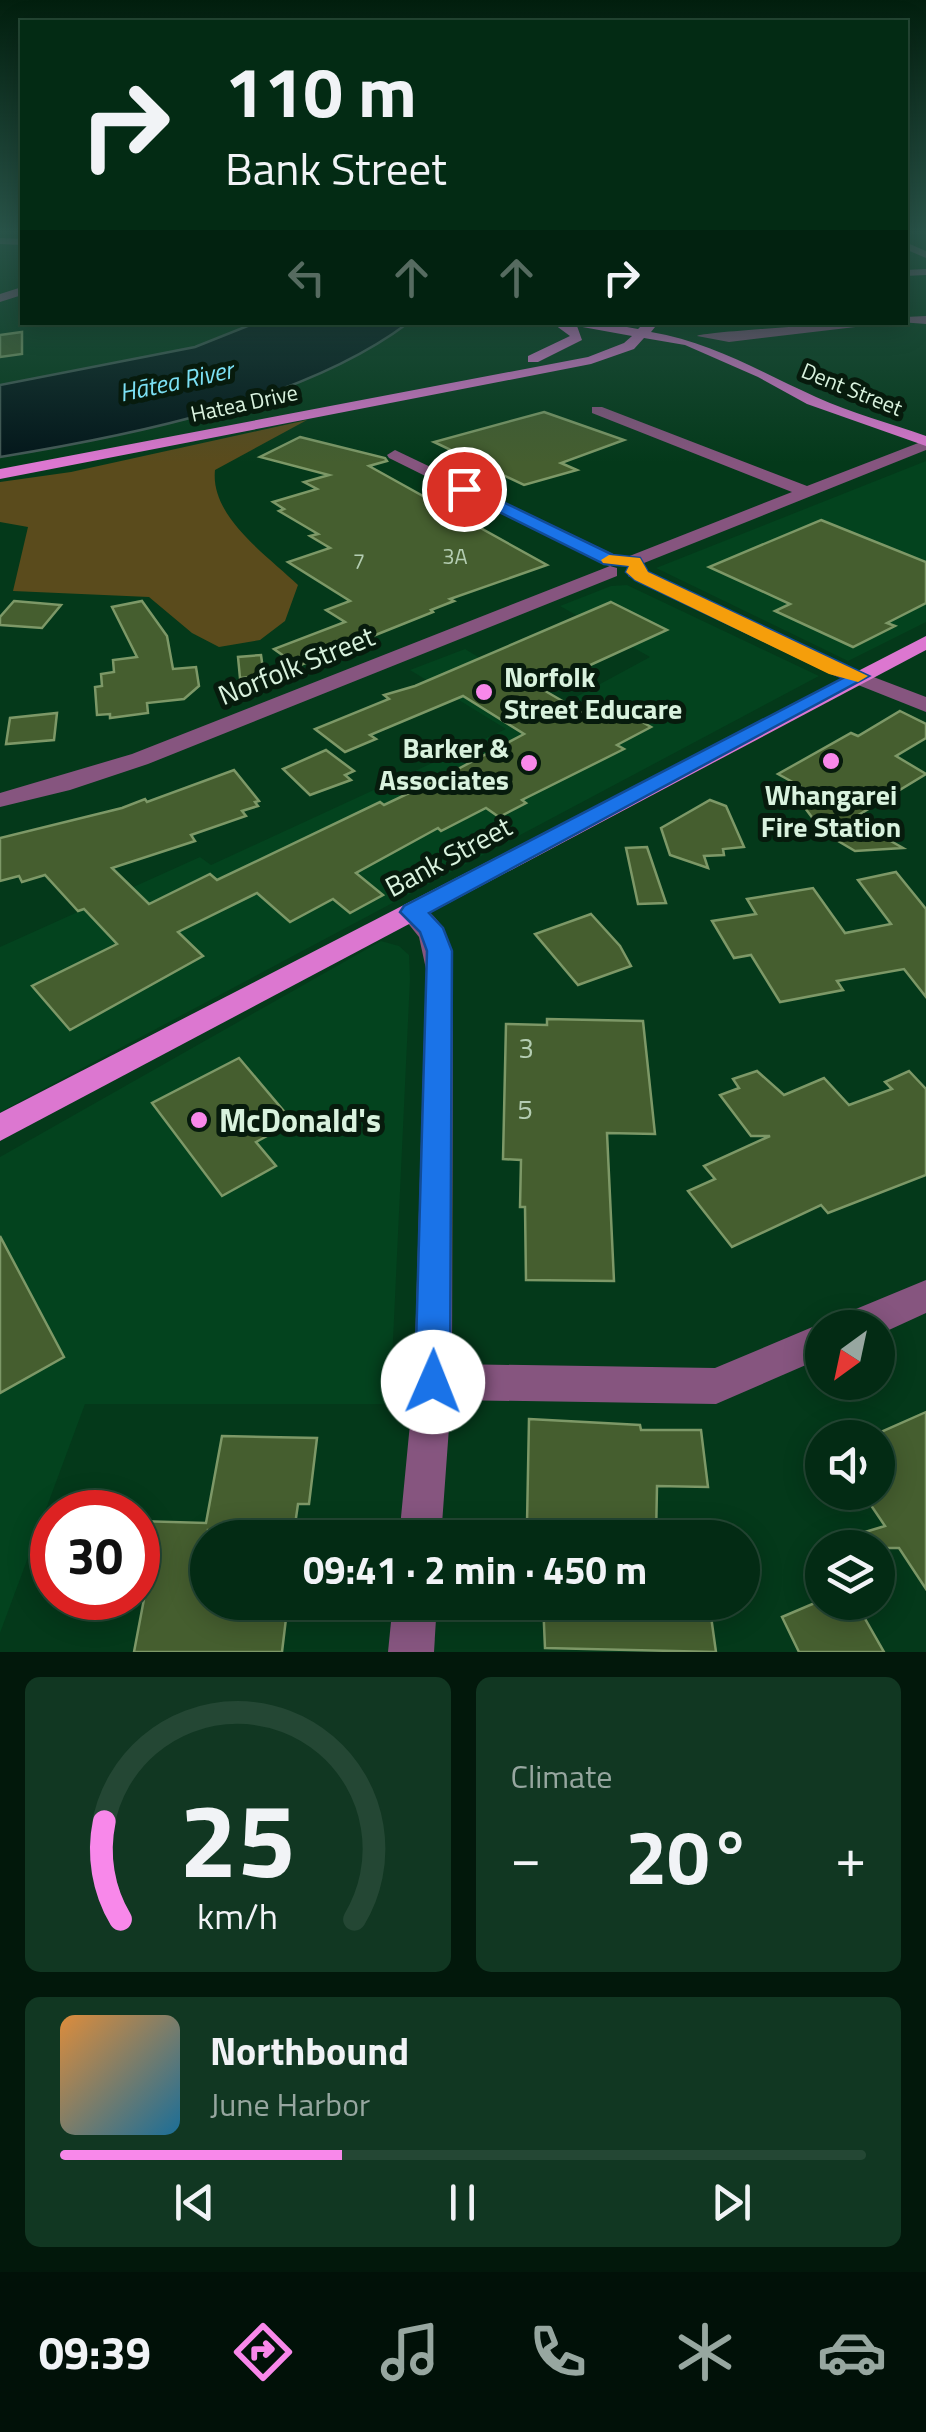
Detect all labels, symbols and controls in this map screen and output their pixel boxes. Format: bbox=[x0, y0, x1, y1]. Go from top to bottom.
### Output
text: 110 m bbox=[225, 38, 417, 144]
icon: right bbox=[60, 60, 190, 190]
text: Bank Street bbox=[225, 134, 447, 202]
icon: left bbox=[279, 250, 334, 305]
icon: ahead bbox=[384, 250, 439, 305]
icon: ahead bbox=[489, 250, 544, 305]
icon: right bbox=[594, 250, 649, 305]
water label: Hātea River bbox=[116, 350, 239, 412]
street label: Dent Street bbox=[796, 353, 908, 425]
street label: Hatea Drive bbox=[187, 375, 301, 431]
pin bbox=[422, 447, 507, 532]
icon: arrive bbox=[437, 462, 492, 517]
house number: 3A bbox=[442, 539, 468, 573]
house number: 7 bbox=[353, 544, 365, 578]
street label: Norfolk Street bbox=[211, 614, 381, 716]
place label: Norfolk Street Educare bbox=[504, 655, 682, 730]
marker: Norfolk Street Educare bbox=[473, 681, 495, 703]
place label: Barker & Associates bbox=[379, 726, 509, 801]
marker: Whangarei Fire Station bbox=[820, 750, 842, 772]
marker: Barker & Associates bbox=[518, 752, 540, 774]
place label: Whangarei Fire Station bbox=[761, 773, 901, 848]
street label: Bank Street bbox=[377, 805, 519, 907]
house number: 3 bbox=[518, 1026, 534, 1069]
house number: 5 bbox=[517, 1087, 533, 1130]
place label: McDonald's bbox=[219, 1096, 381, 1144]
marker: McDonald's bbox=[188, 1109, 210, 1131]
north arrow bbox=[805, 1310, 895, 1400]
map controls bbox=[805, 1310, 895, 1620]
position arrow bbox=[381, 1330, 485, 1434]
button: sound bbox=[805, 1420, 895, 1510]
speed limit sign: 30 bbox=[30, 1490, 160, 1620]
button: layers bbox=[805, 1530, 895, 1620]
text: 09:41 · 2 min · 450 m bbox=[303, 1541, 647, 1599]
text: Climate bbox=[511, 1752, 612, 1800]
text: 25 bbox=[180, 1759, 296, 1917]
text: 20° bbox=[625, 1799, 751, 1913]
text: − bbox=[511, 1815, 541, 1898]
text: + bbox=[835, 1815, 866, 1898]
text: km/h bbox=[197, 1888, 278, 1943]
text: Northbound bbox=[210, 2022, 409, 2080]
text: June Harbor bbox=[210, 2080, 370, 2128]
icon: previous bbox=[167, 2175, 222, 2230]
icon: pause bbox=[435, 2175, 490, 2230]
icon: next bbox=[704, 2175, 759, 2230]
icon: directions bbox=[228, 2317, 298, 2387]
icon: music bbox=[375, 2317, 445, 2387]
icon: phone bbox=[523, 2317, 593, 2387]
icon: climate bbox=[670, 2317, 740, 2387]
icon: car bbox=[817, 2317, 887, 2387]
text: 09:39 bbox=[39, 2318, 151, 2386]

